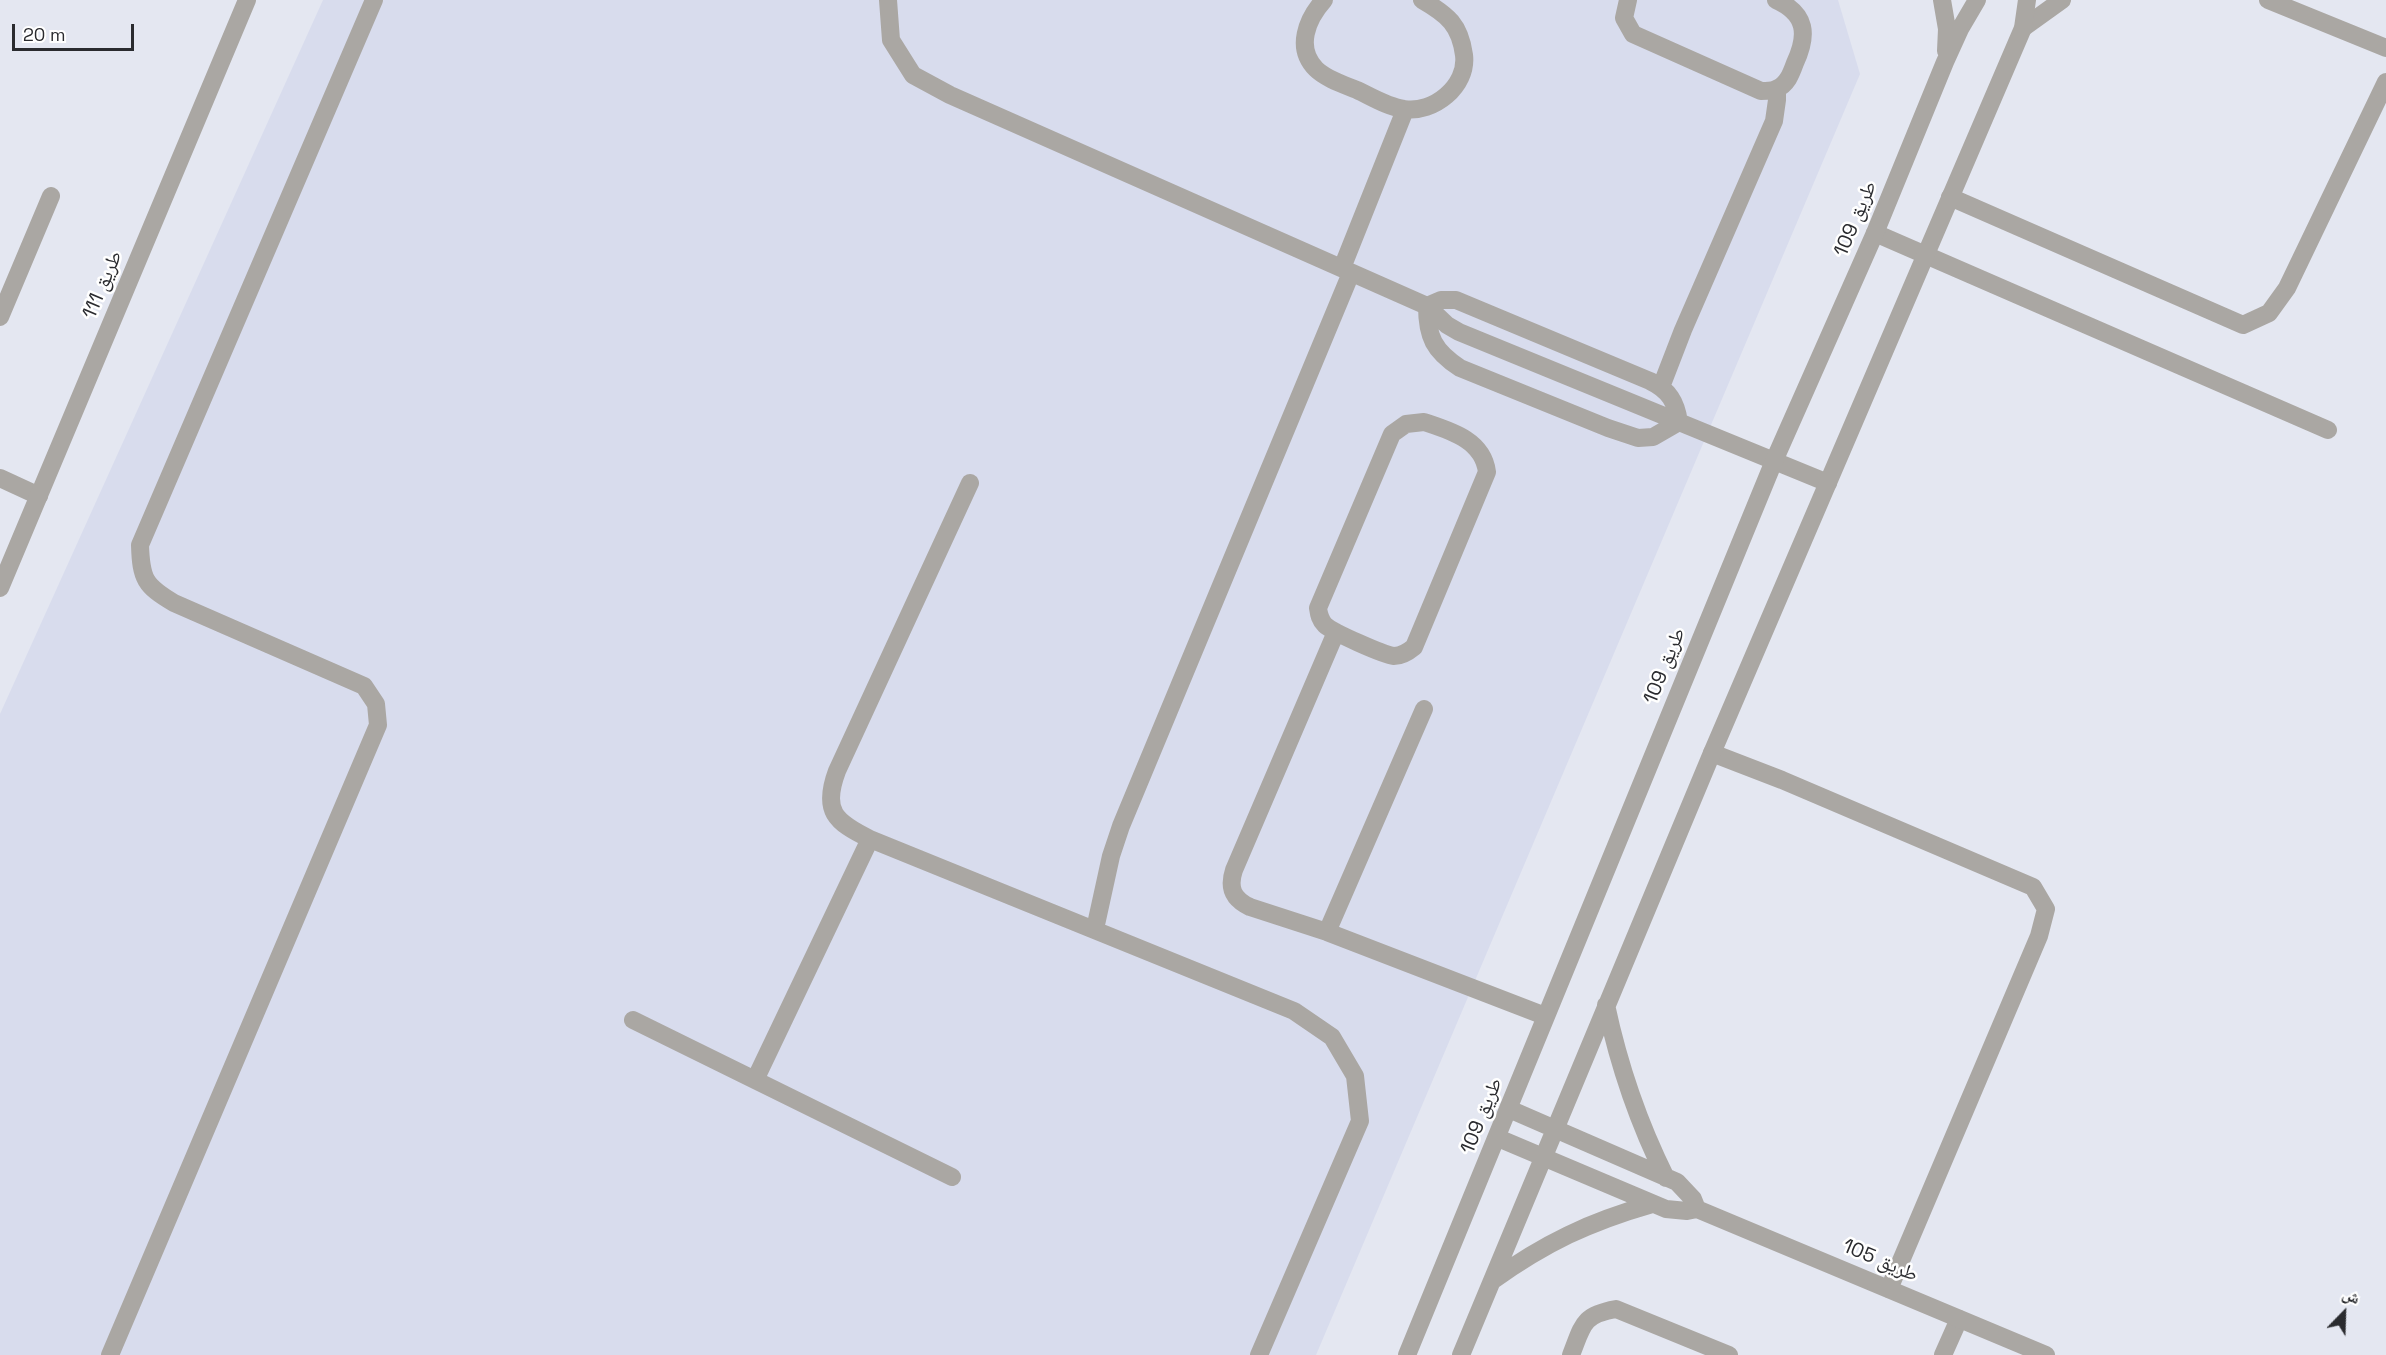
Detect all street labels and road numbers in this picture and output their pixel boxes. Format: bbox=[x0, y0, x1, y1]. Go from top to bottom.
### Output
street label: طريق 109 bbox=[1829, 178, 1883, 260]
street label: طريق 111 bbox=[78, 248, 128, 322]
street label: طريق 109 bbox=[1639, 625, 1691, 707]
street label: طريق 109 bbox=[1456, 1075, 1508, 1157]
street label: طريق 105 bbox=[1839, 1234, 1921, 1288]

